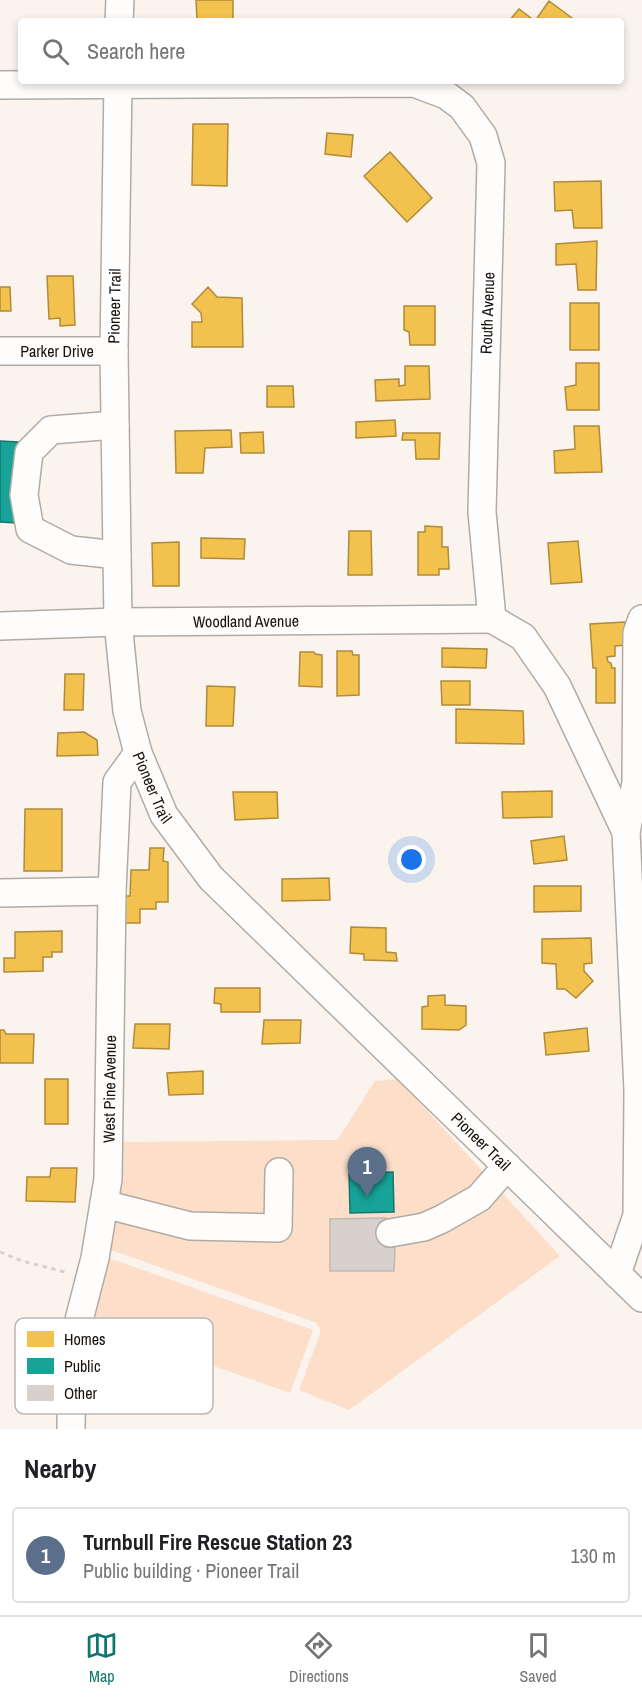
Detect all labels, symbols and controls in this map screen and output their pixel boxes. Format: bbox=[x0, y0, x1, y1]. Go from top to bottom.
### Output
search box bbox=[18, 18, 624, 84]
icon: search bbox=[39, 35, 72, 68]
text: Search here bbox=[87, 36, 185, 66]
street label: Pioneer Trail bbox=[102, 268, 126, 344]
street label: Routh Avenue bbox=[475, 272, 499, 354]
street label: Parker Drive bbox=[20, 340, 94, 362]
street label: Woodland Avenue bbox=[193, 610, 299, 632]
street label: Pioneer Trail bbox=[128, 748, 177, 828]
your location bbox=[397, 845, 426, 874]
street label: West Pine Avenue bbox=[98, 1035, 121, 1143]
street label: Pioneer Trail bbox=[447, 1107, 516, 1175]
pin: 1 bbox=[348, 1148, 386, 1197]
legend bbox=[15, 1318, 213, 1414]
text: Homes bbox=[64, 1328, 106, 1350]
text: Public bbox=[64, 1355, 101, 1377]
text: Other bbox=[64, 1382, 97, 1404]
text: Nearby bbox=[24, 1451, 96, 1486]
text: Turnbull Fire Rescue Station 23 bbox=[83, 1527, 352, 1557]
text: 1 bbox=[41, 1542, 50, 1569]
text: 130 m bbox=[570, 1542, 616, 1569]
text: Public building · Pioneer Trail bbox=[83, 1557, 299, 1584]
tab: Map bbox=[85, 1629, 118, 1687]
tab: Directions bbox=[289, 1629, 349, 1687]
tab: Saved bbox=[519, 1629, 557, 1687]

